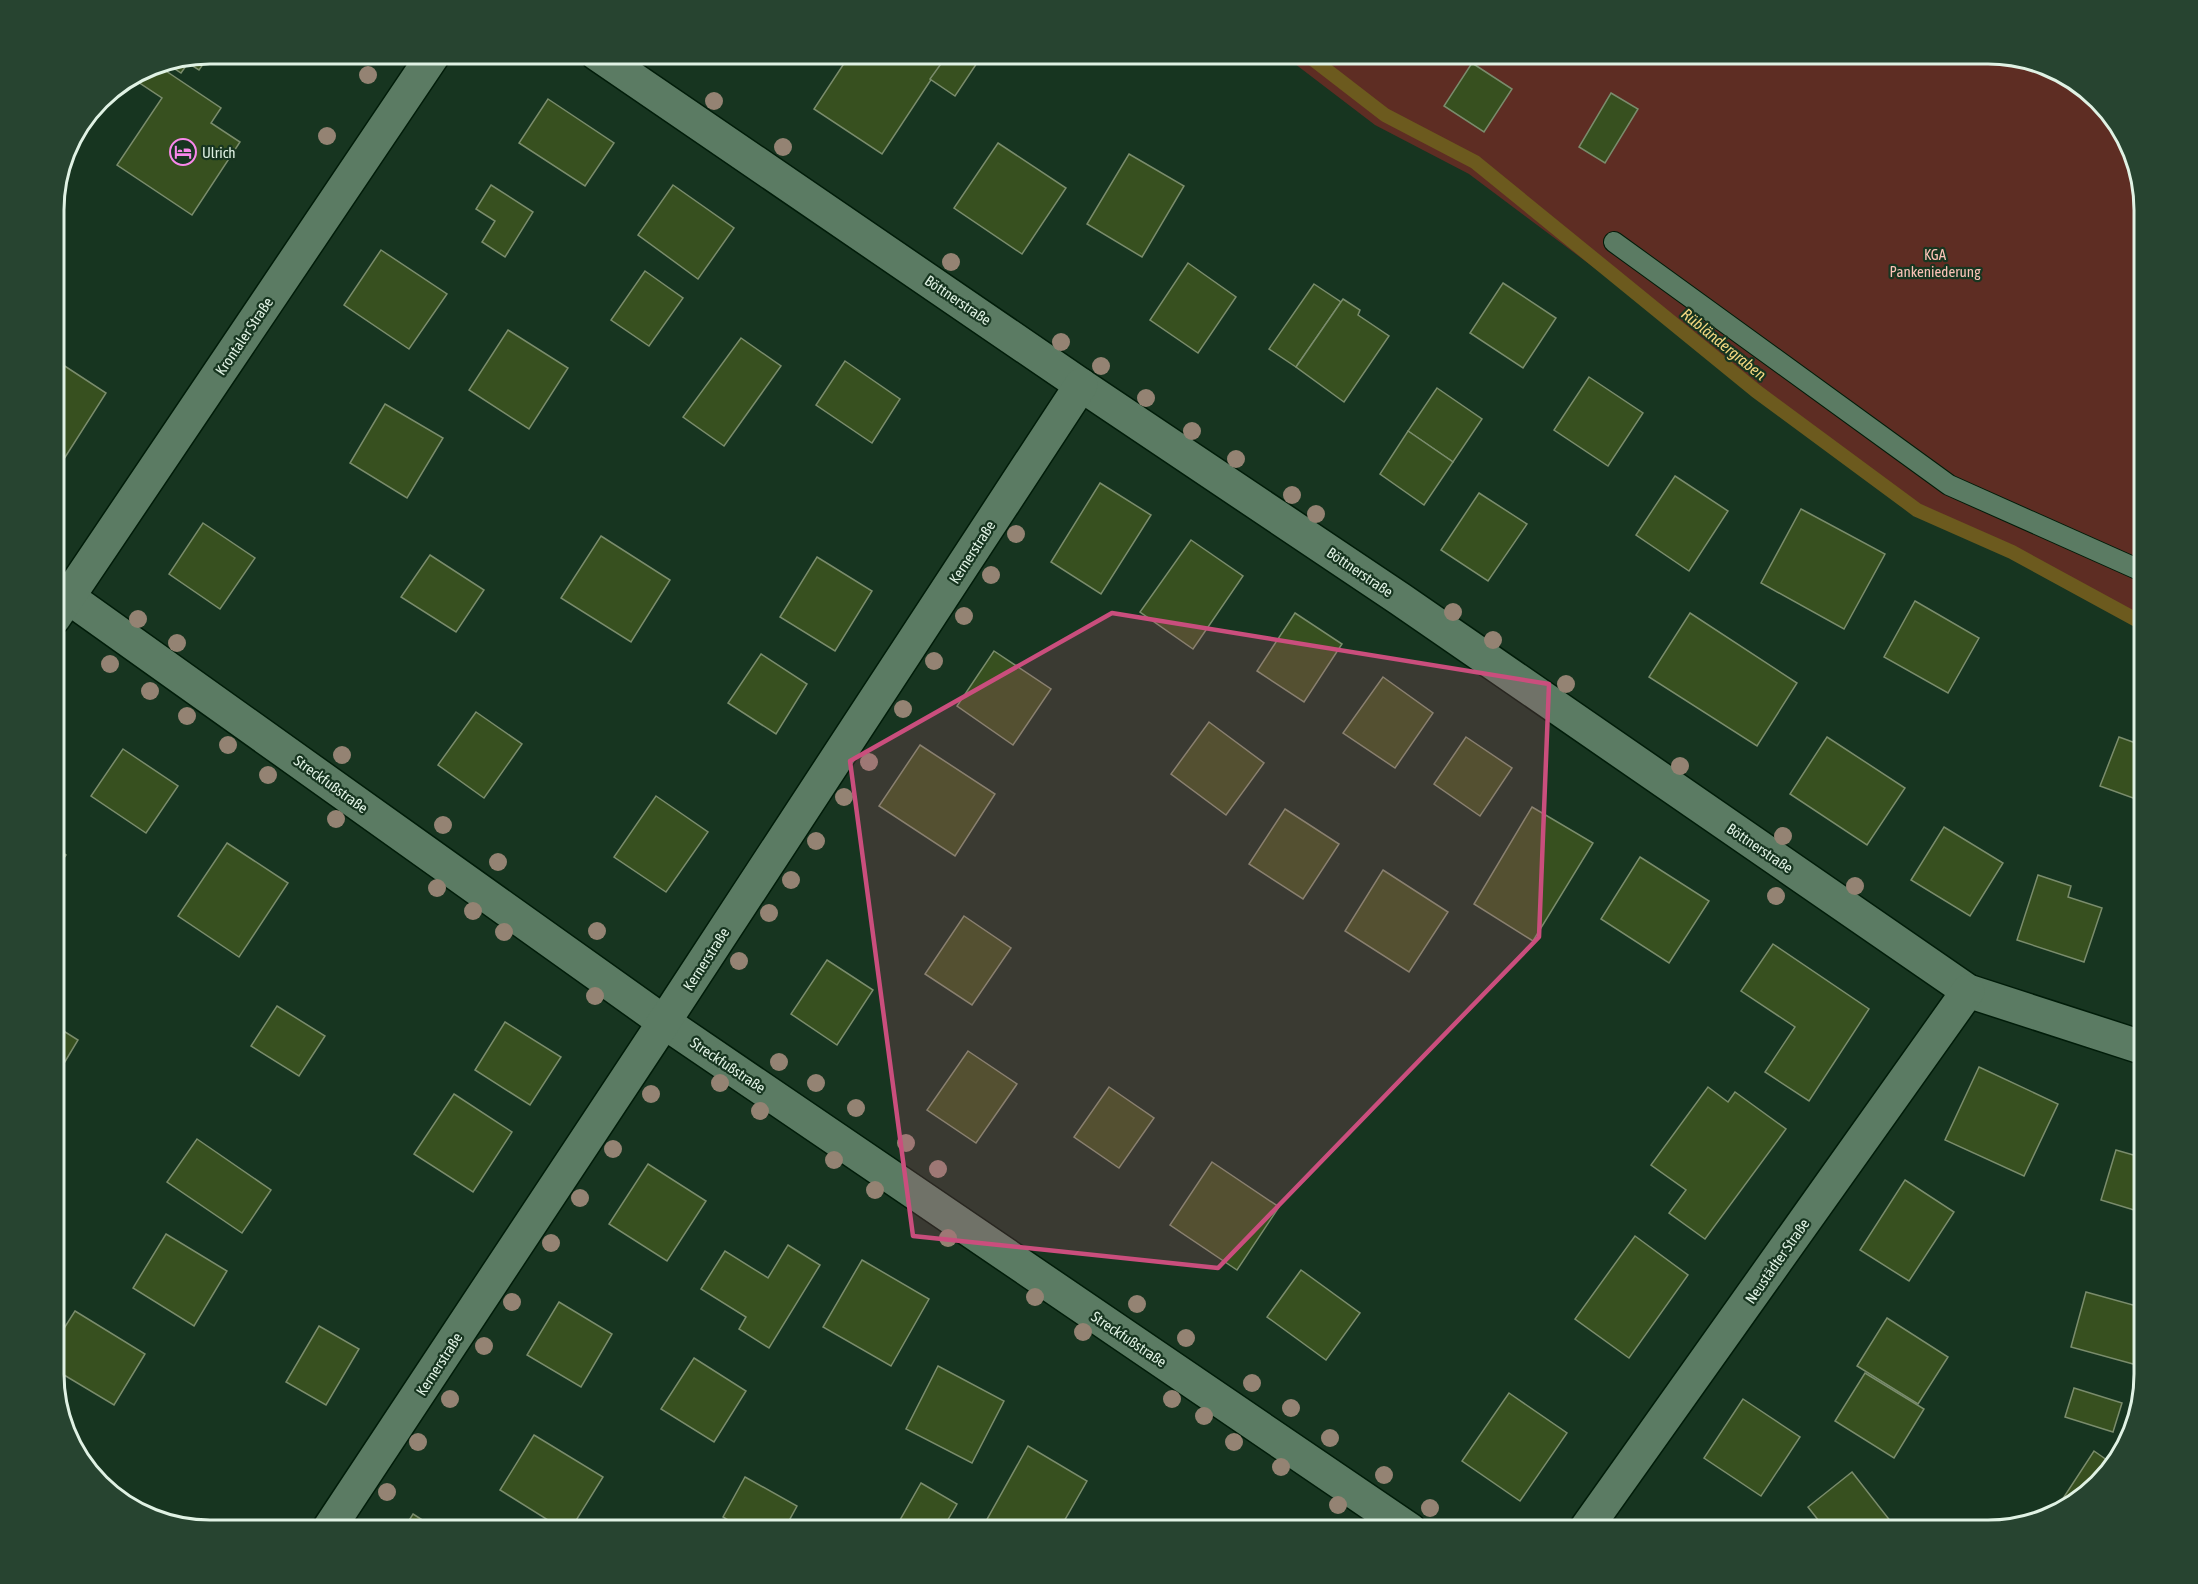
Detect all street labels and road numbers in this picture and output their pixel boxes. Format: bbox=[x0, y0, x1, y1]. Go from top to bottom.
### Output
street label: Böttnerstraße bbox=[922, 272, 994, 328]
street label: Krontaler Straße bbox=[212, 294, 276, 378]
street label: Kernerstraße bbox=[945, 517, 999, 587]
street label: Böttnerstraße bbox=[1324, 544, 1396, 600]
street label: Streckfußstraße bbox=[291, 752, 371, 817]
street label: Böttnerstraße bbox=[1724, 820, 1796, 876]
street label: Kernerstraße bbox=[679, 924, 733, 994]
street label: Streckfußstraße bbox=[687, 1034, 769, 1096]
street label: Neustädter Straße bbox=[1741, 1215, 1813, 1307]
street label: Streckfußstraße bbox=[1088, 1308, 1170, 1370]
street label: Kernerstraße bbox=[412, 1329, 466, 1399]

